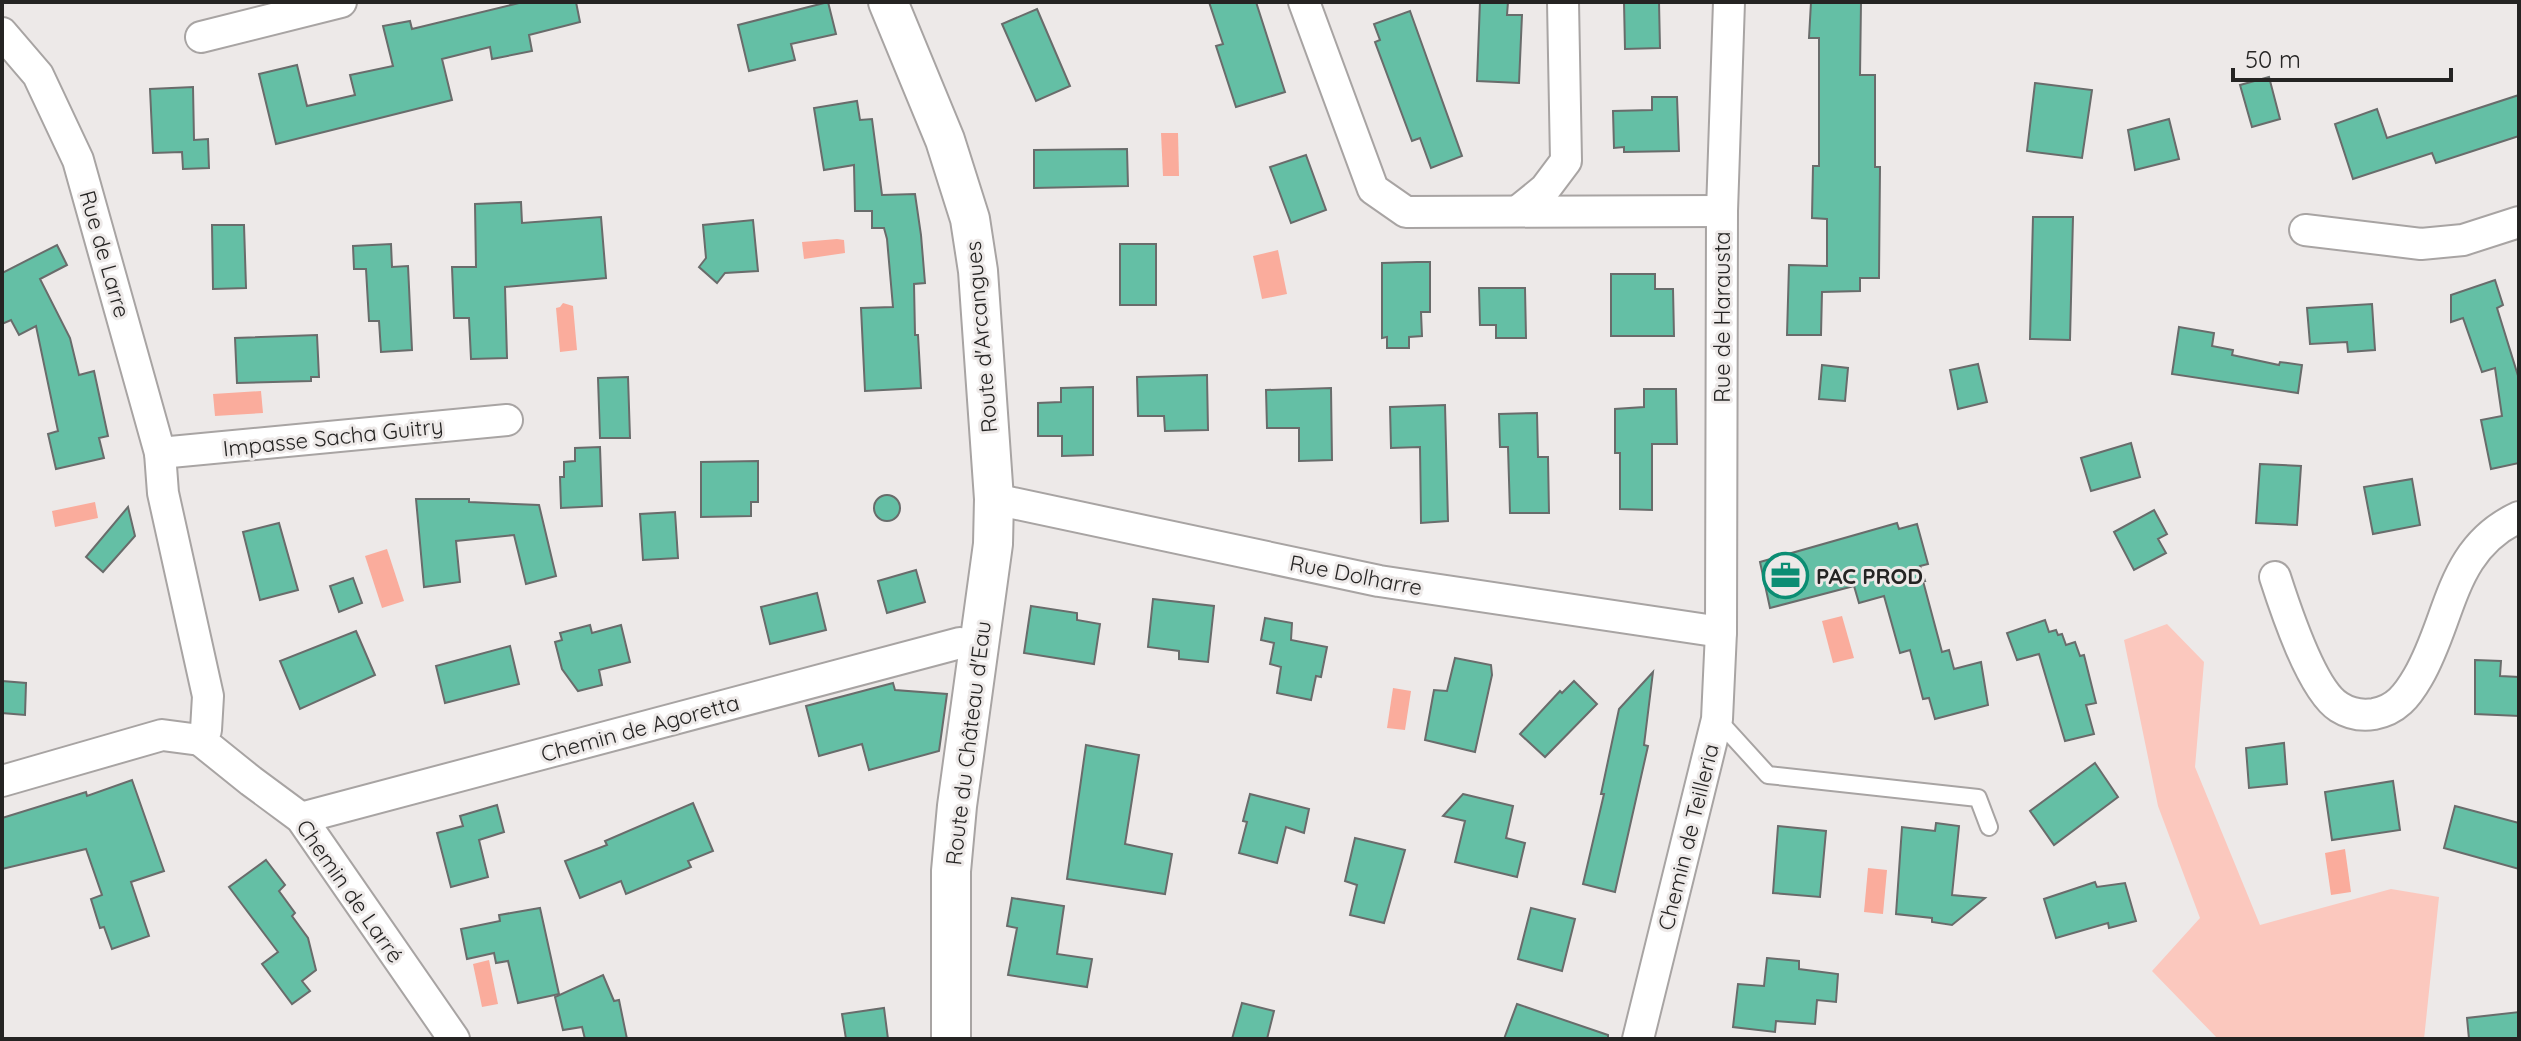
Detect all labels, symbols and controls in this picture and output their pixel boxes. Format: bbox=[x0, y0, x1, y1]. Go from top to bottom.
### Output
scale bar bbox=[2233, 32, 2451, 82]
text: 50 m bbox=[2245, 44, 2301, 74]
street label: Rue de Larre bbox=[73, 187, 137, 321]
street label: Rue de Harausta bbox=[1708, 231, 1736, 403]
street label: Route d'Arcangues bbox=[959, 240, 1003, 434]
street label: Impasse Sacha Guitry bbox=[222, 412, 444, 462]
street label: Rue Dolharre bbox=[1287, 548, 1425, 602]
office icon: PAC PROD bbox=[1761, 552, 1809, 600]
place label: PAC PROD bbox=[1816, 562, 1923, 590]
street label: Route du Château d'Eau bbox=[939, 619, 997, 867]
street label: Chemin de Agoretta bbox=[538, 688, 742, 768]
street label: Chemin de Teilleria bbox=[1651, 741, 1725, 933]
street label: Chemin de Larré bbox=[290, 814, 410, 968]

